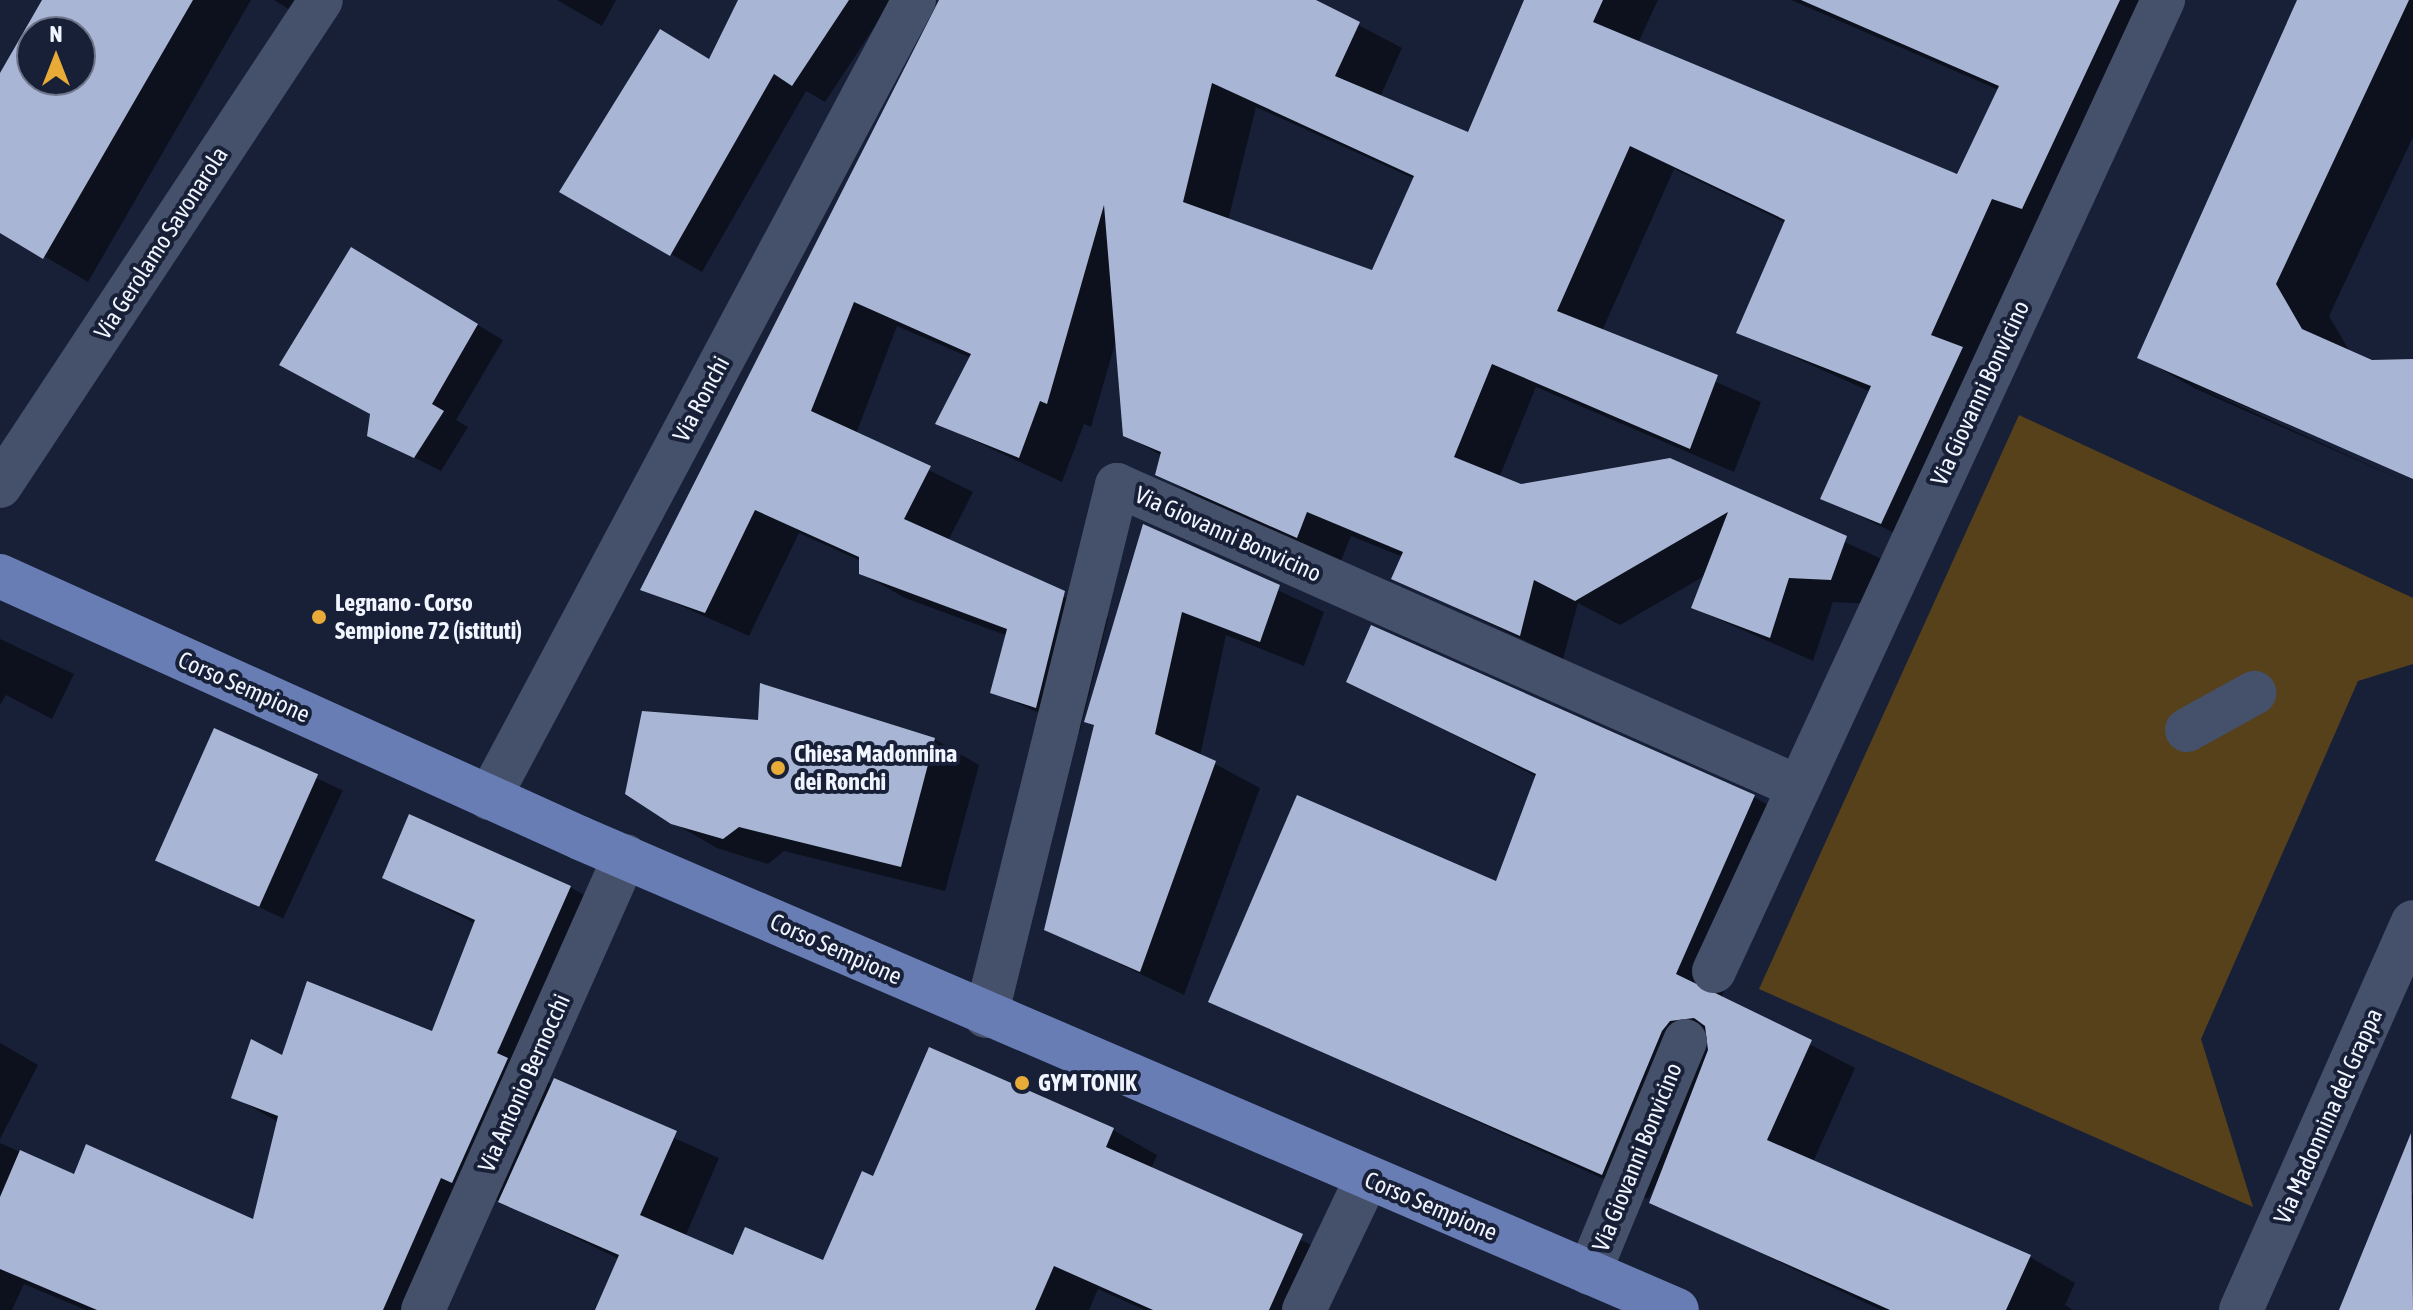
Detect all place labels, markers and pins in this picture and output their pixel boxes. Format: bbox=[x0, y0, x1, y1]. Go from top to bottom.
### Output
place label: Legnano - Corso Sempione 72 (istituti) bbox=[335, 589, 522, 645]
marker: Legnano - Corso Sempione 72 (istituti) bbox=[310, 608, 328, 626]
place label: Chiesa Madonnina dei Ronchi bbox=[794, 740, 957, 796]
marker: Chiesa Madonnina dei Ronchi bbox=[769, 759, 787, 777]
place label: GYM TONIK bbox=[1038, 1069, 1137, 1097]
marker: GYM TONIK bbox=[1013, 1074, 1031, 1092]

